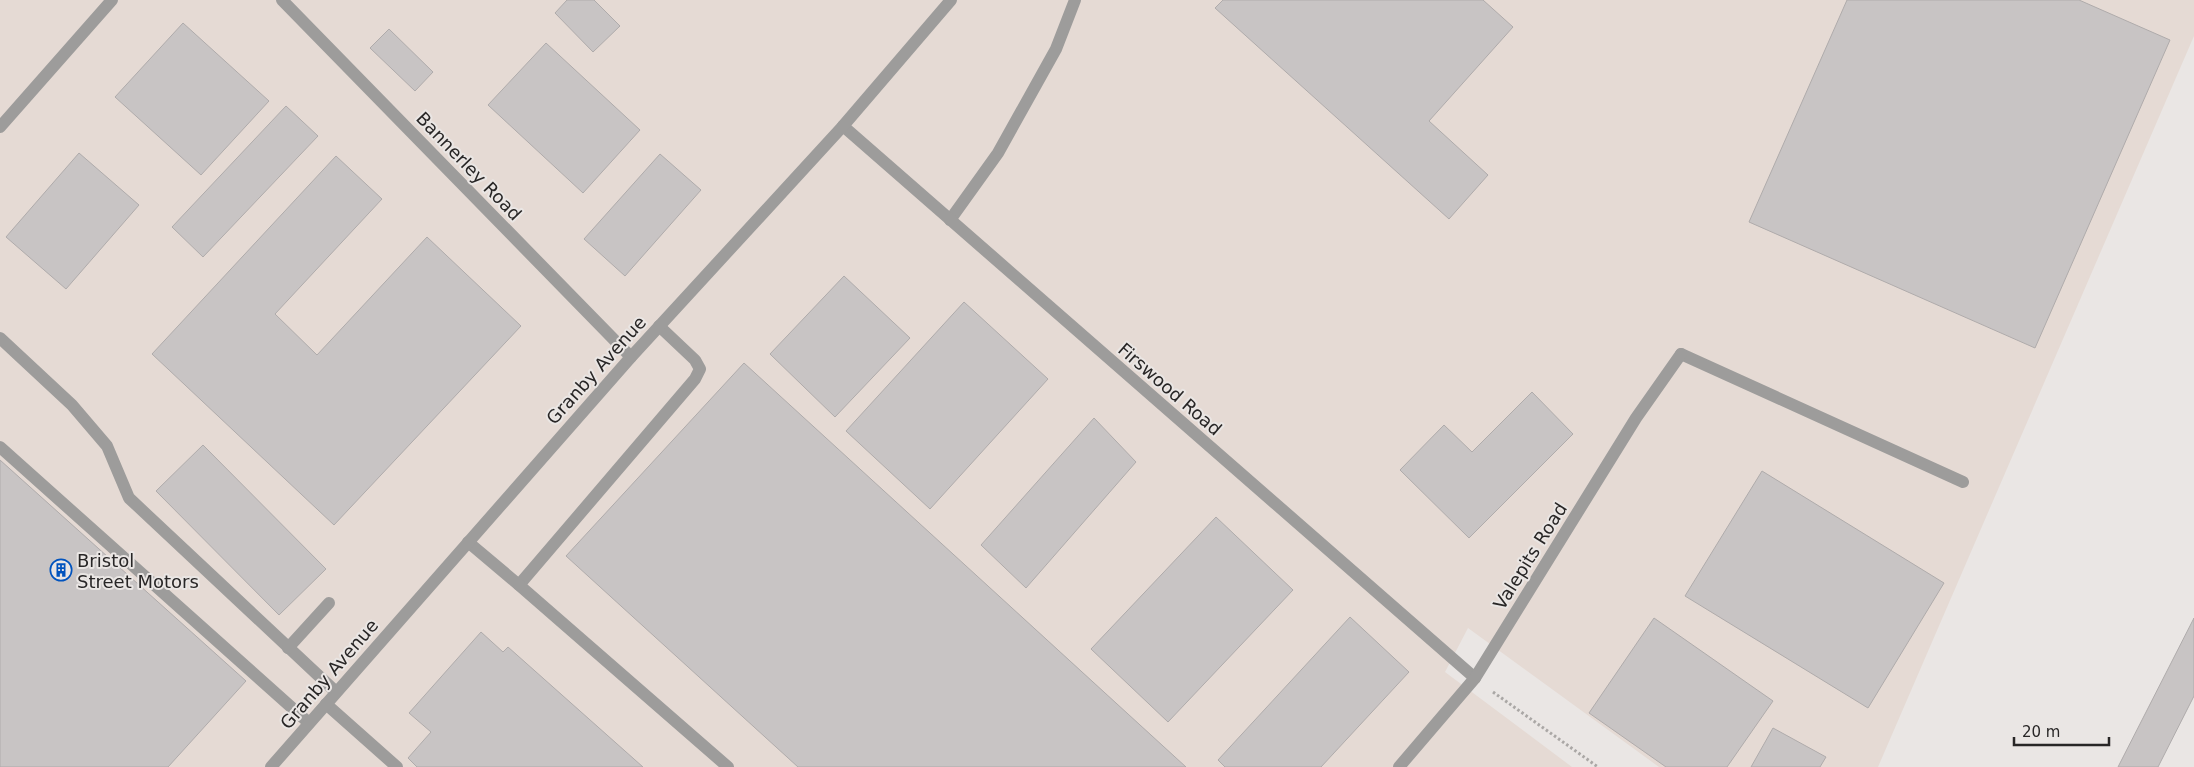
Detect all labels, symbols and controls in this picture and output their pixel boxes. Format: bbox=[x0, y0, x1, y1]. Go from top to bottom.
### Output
street label: Bannerley Road bbox=[412, 108, 526, 224]
street label: Granby Avenue bbox=[542, 312, 650, 428]
street label: Firswood Road bbox=[1114, 338, 1226, 440]
street label: Valepits Road bbox=[1489, 499, 1571, 613]
place label: Bristol Street Motors bbox=[77, 550, 199, 592]
building icon: Bristol Street Motors bbox=[49, 558, 73, 582]
street label: Granby Avenue bbox=[276, 615, 382, 733]
scale bar bbox=[2014, 714, 2109, 746]
text: 20 m bbox=[2022, 723, 2060, 741]

